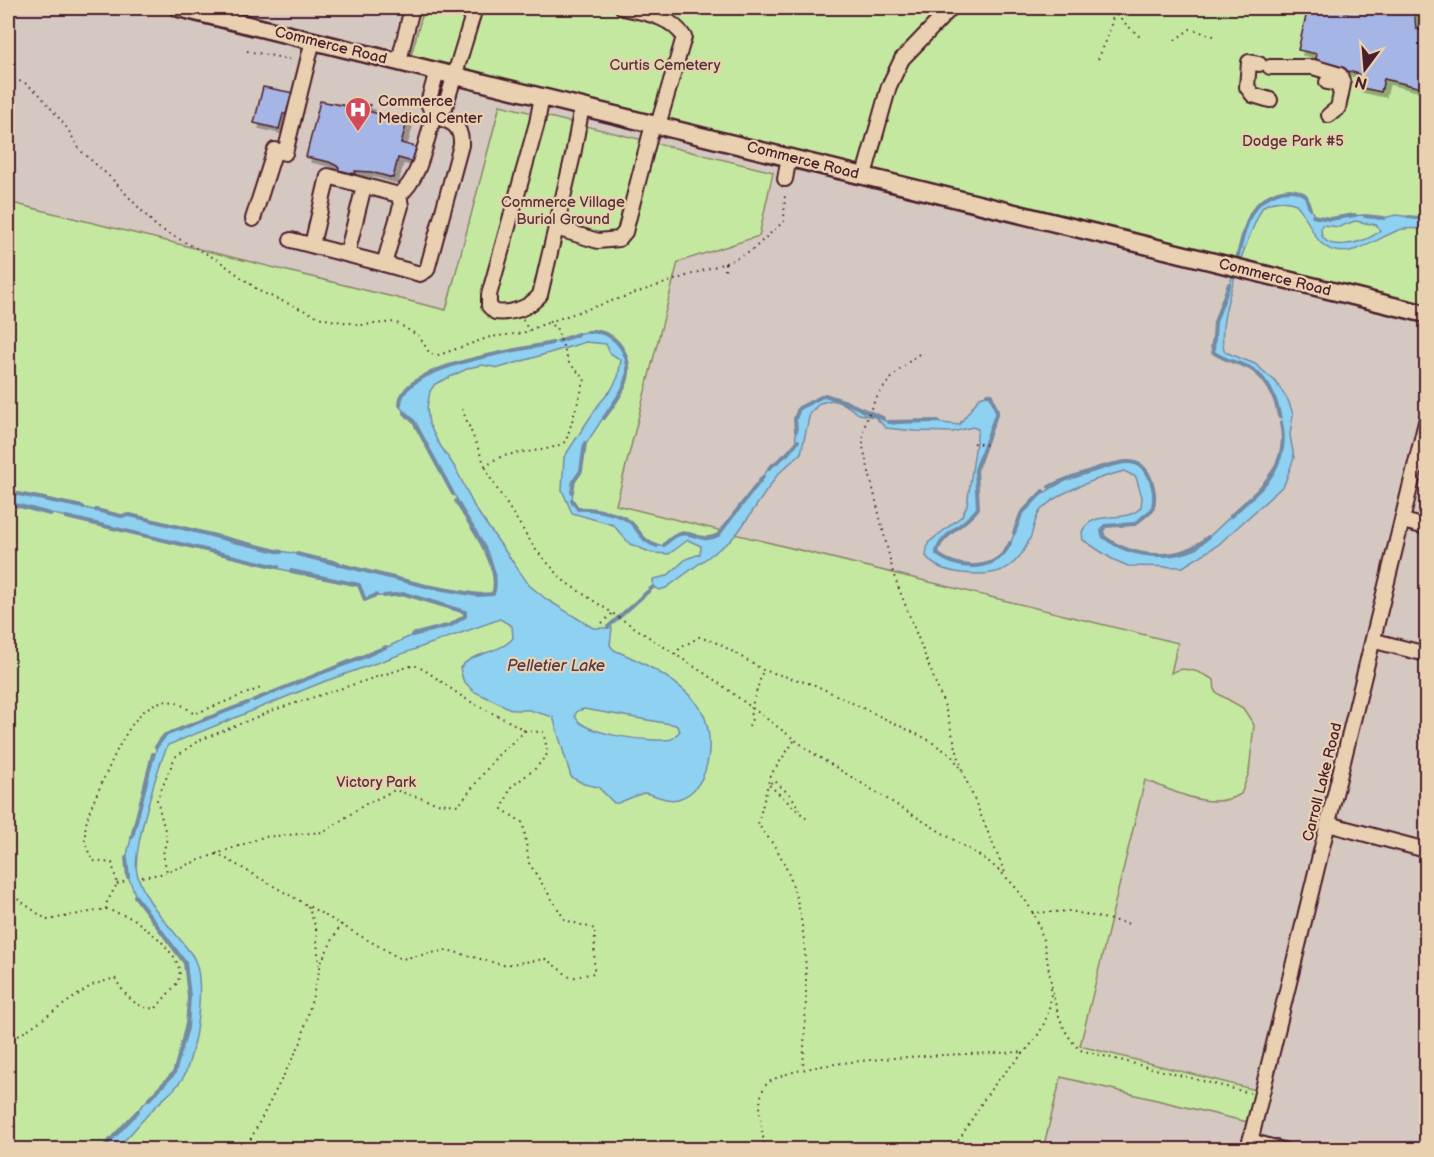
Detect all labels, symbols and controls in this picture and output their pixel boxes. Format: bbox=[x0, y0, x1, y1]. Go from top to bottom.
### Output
street label: Commerce Road bbox=[273, 22, 389, 69]
north arrow bbox=[1335, 39, 1395, 99]
park label: Curtis Cemetery bbox=[609, 56, 721, 75]
text: N bbox=[1353, 71, 1370, 93]
place label: Commerce Medical Center bbox=[378, 92, 483, 128]
hospital icon: Commerce Medical Center bbox=[343, 95, 373, 133]
park label: Dodge Park #5 bbox=[1242, 132, 1344, 151]
street label: Commerce Road bbox=[745, 137, 861, 184]
park label: Commerce Village Burial Ground bbox=[501, 193, 625, 229]
street label: Commerce Road bbox=[1217, 254, 1333, 301]
water label: Pelletier Lake bbox=[507, 657, 605, 676]
street label: Carroll Lake Road bbox=[1299, 721, 1346, 844]
park label: Victory Park bbox=[336, 773, 416, 792]

